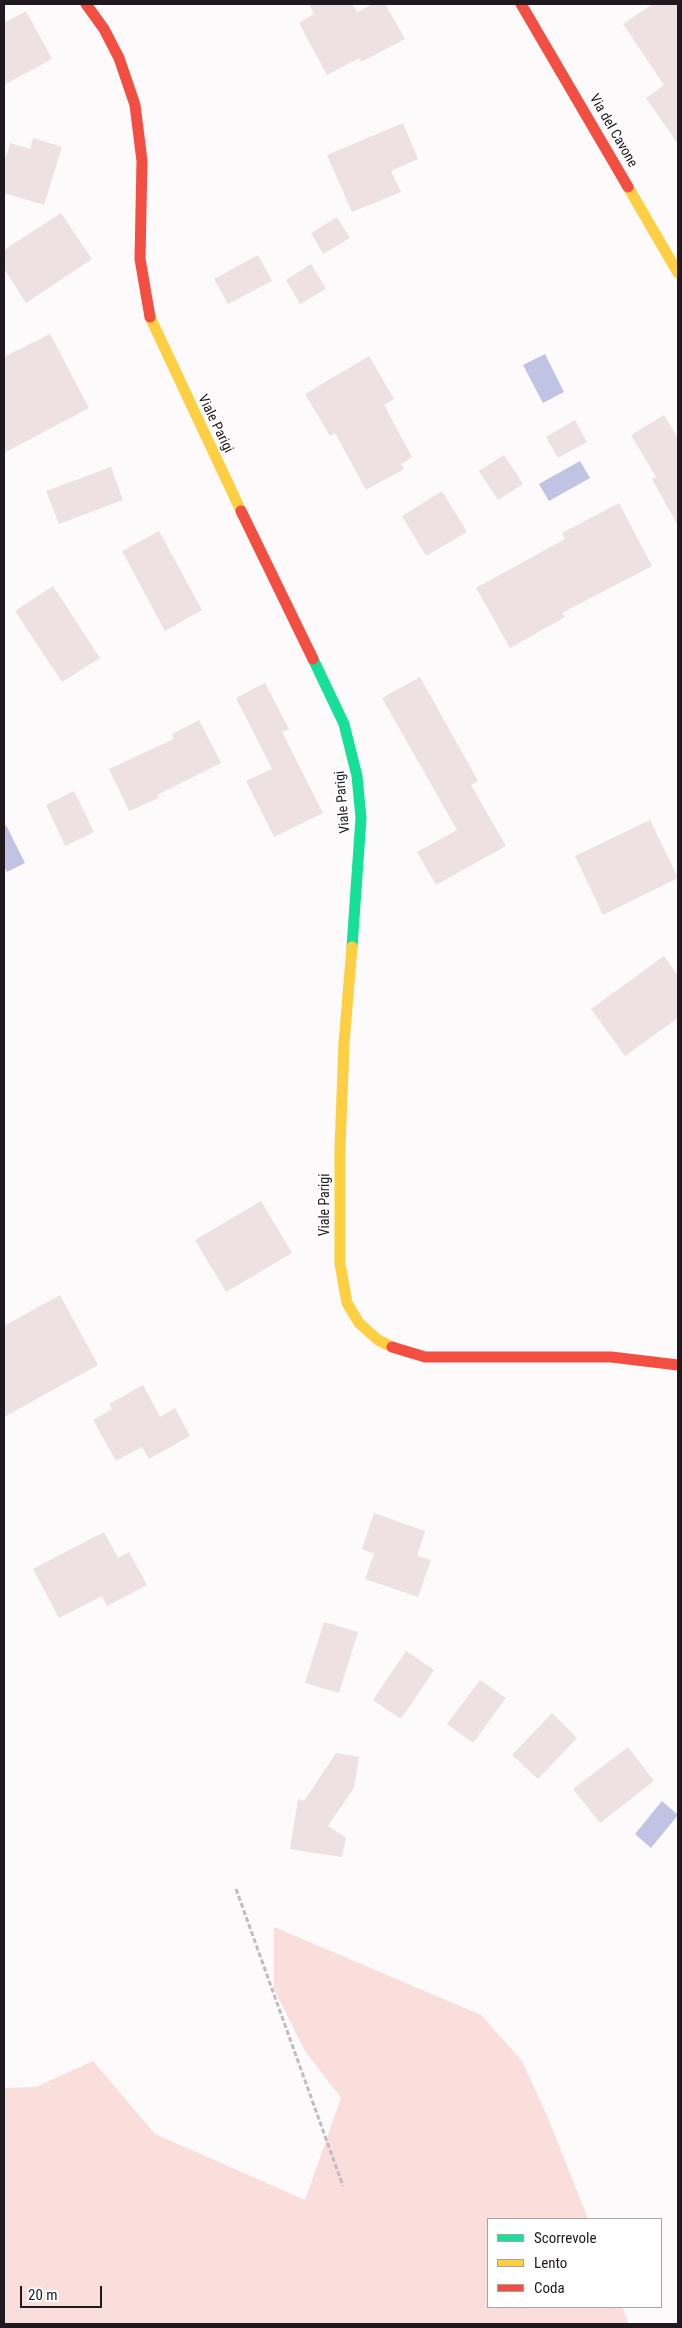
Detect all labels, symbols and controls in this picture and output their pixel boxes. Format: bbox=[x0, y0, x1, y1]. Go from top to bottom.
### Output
street label: Via del Cavone bbox=[585, 91, 641, 171]
street label: Viale Parigi bbox=[194, 392, 236, 456]
street label: Viale Parigi bbox=[332, 770, 354, 834]
street label: Viale Parigi bbox=[317, 1174, 333, 1236]
legend bbox=[487, 2218, 662, 2308]
text: Scorrevole bbox=[534, 2229, 596, 2247]
text: Lento bbox=[534, 2254, 567, 2272]
scale bar bbox=[22, 2276, 105, 2308]
text: Coda bbox=[534, 2279, 565, 2297]
text: 20 m bbox=[28, 2286, 58, 2304]

